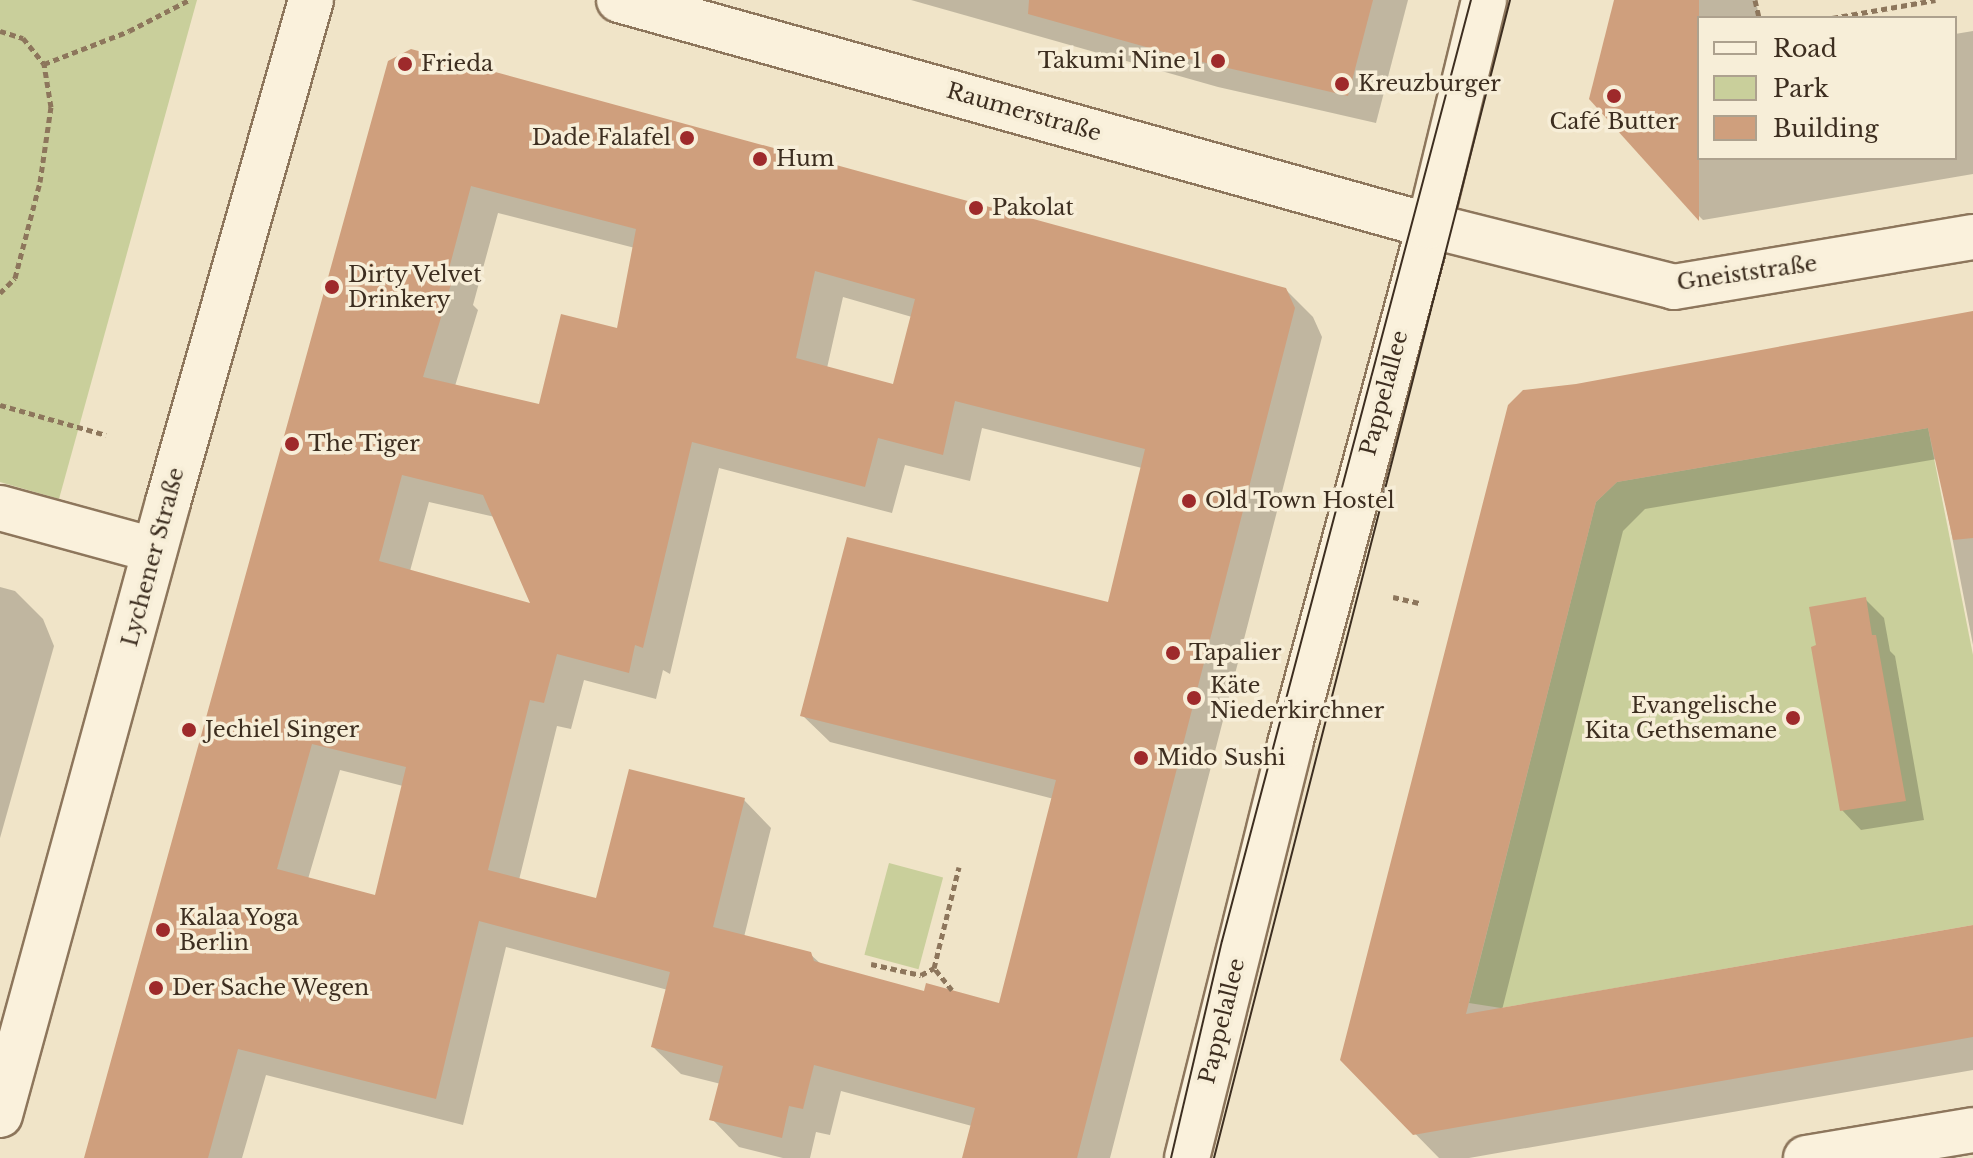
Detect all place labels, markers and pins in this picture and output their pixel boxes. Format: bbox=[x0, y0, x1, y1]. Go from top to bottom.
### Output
place label: Takumi Nine 1 bbox=[1038, 48, 1202, 74]
place label: Frieda bbox=[421, 51, 493, 77]
marker: Takumi Nine 1 bbox=[1209, 52, 1227, 70]
marker: Frieda bbox=[396, 55, 414, 73]
place label: Kreuzburger bbox=[1358, 71, 1501, 97]
marker: Kreuzburger bbox=[1333, 75, 1351, 93]
marker: Café Butter bbox=[1605, 87, 1623, 105]
place label: Café Butter bbox=[1550, 109, 1678, 135]
place label: Dade Falafel bbox=[532, 125, 671, 151]
marker: Dade Falafel bbox=[678, 129, 696, 147]
place label: Hum bbox=[776, 146, 834, 172]
marker: Hum bbox=[751, 150, 769, 168]
place label: Pakolat bbox=[992, 195, 1074, 221]
marker: Pakolat bbox=[967, 199, 985, 217]
place label: Dirty Velvet Drinkery bbox=[348, 261, 483, 312]
marker: Dirty Velvet Drinkery bbox=[323, 278, 341, 296]
place label: The Tiger bbox=[308, 431, 420, 457]
marker: The Tiger bbox=[283, 435, 301, 453]
place label: Old Town Hostel bbox=[1205, 488, 1395, 514]
marker: Old Town Hostel bbox=[1180, 492, 1198, 510]
place label: Tapalier bbox=[1189, 640, 1281, 666]
marker: Tapalier bbox=[1164, 644, 1182, 662]
place label: Käte Niederkirchner bbox=[1210, 672, 1384, 724]
marker: Käte Niederkirchner bbox=[1185, 689, 1203, 707]
place label: Evangelische Kita Gethsemane bbox=[1584, 692, 1777, 744]
marker: Evangelische Kita Gethsemane bbox=[1784, 709, 1802, 727]
place label: Jechiel Singer bbox=[205, 717, 359, 743]
marker: Jechiel Singer bbox=[180, 721, 198, 739]
place label: Mido Sushi bbox=[1157, 745, 1286, 771]
marker: Mido Sushi bbox=[1132, 749, 1150, 767]
place label: Kalaa Yoga Berlin bbox=[179, 904, 300, 956]
marker: Kalaa Yoga Berlin bbox=[154, 921, 172, 939]
place label: Der Sache Wegen bbox=[172, 975, 371, 1001]
marker: Der Sache Wegen bbox=[147, 979, 165, 997]

